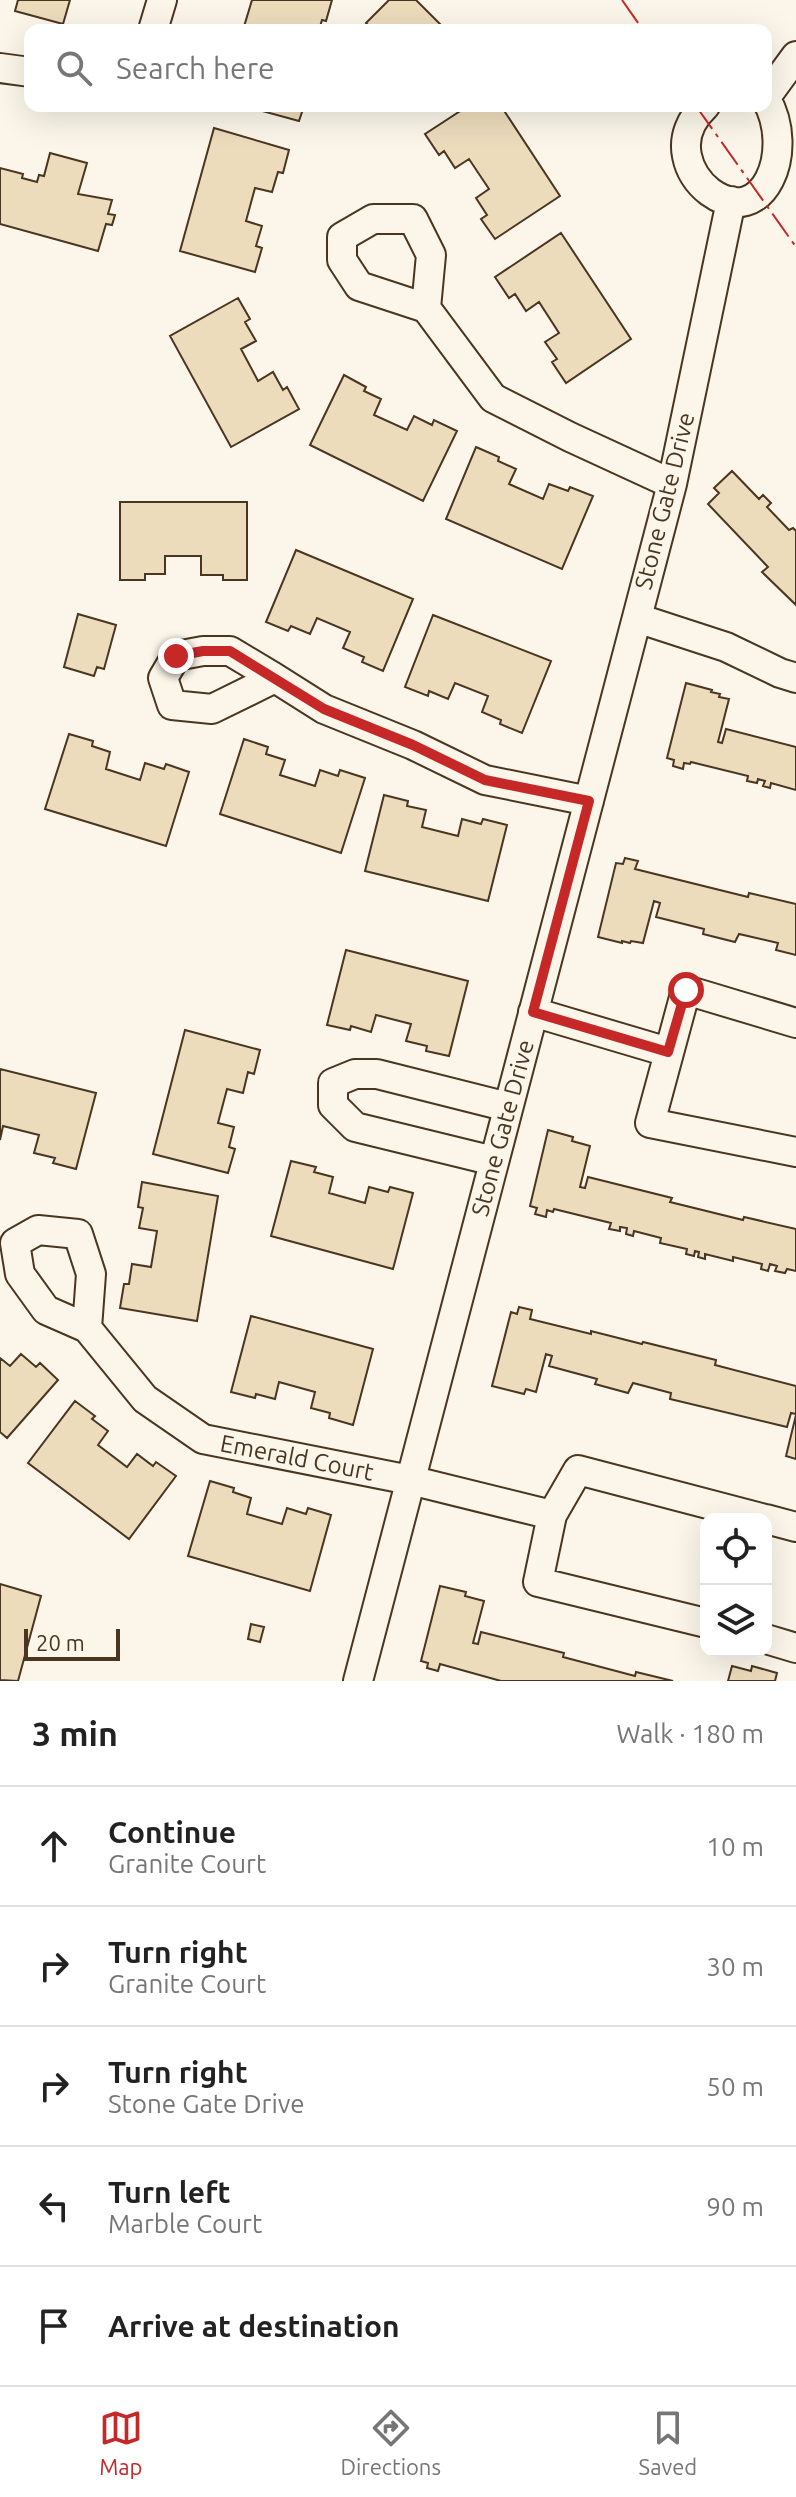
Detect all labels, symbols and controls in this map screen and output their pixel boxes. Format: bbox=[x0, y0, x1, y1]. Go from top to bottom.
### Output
search box bbox=[24, 24, 772, 112]
icon: search bbox=[52, 46, 96, 90]
text: Search here bbox=[116, 51, 275, 85]
street label: Stone Gate Drive bbox=[629, 410, 700, 592]
route end bbox=[158, 638, 194, 674]
route start bbox=[668, 972, 704, 1008]
street label: Stone Gate Drive bbox=[466, 1037, 539, 1219]
street label: Emerald Court bbox=[218, 1429, 377, 1486]
map controls bbox=[700, 1513, 772, 1657]
button: locate bbox=[700, 1513, 772, 1585]
button: layers bbox=[700, 1585, 772, 1657]
scale bar bbox=[24, 1625, 120, 1661]
text: 20 m bbox=[36, 1630, 85, 1655]
text: 3 min bbox=[32, 1714, 118, 1752]
text: Walk · 180 m bbox=[616, 1719, 764, 1748]
text: Continue bbox=[108, 1815, 236, 1849]
icon: ahead bbox=[32, 1824, 76, 1868]
text: 10 m bbox=[706, 1832, 764, 1861]
text: Granite Court bbox=[108, 1849, 266, 1878]
text: Turn right bbox=[108, 1935, 248, 1969]
icon: right bbox=[32, 1944, 76, 1988]
text: 30 m bbox=[706, 1952, 764, 1981]
text: Granite Court bbox=[108, 1969, 266, 1998]
text: Turn right bbox=[108, 2055, 248, 2089]
icon: right bbox=[32, 2064, 76, 2108]
text: 50 m bbox=[706, 2072, 764, 2101]
text: Stone Gate Drive bbox=[108, 2089, 305, 2118]
text: Turn left bbox=[108, 2175, 230, 2209]
icon: left bbox=[32, 2184, 76, 2228]
text: 90 m bbox=[706, 2192, 764, 2221]
text: Marble Court bbox=[108, 2209, 262, 2238]
icon: arrive bbox=[32, 2304, 76, 2348]
text: Arrive at destination bbox=[108, 2309, 400, 2343]
tab: Map bbox=[99, 2406, 143, 2479]
tab: Directions bbox=[340, 2406, 441, 2479]
tab: Saved bbox=[639, 2406, 697, 2479]

